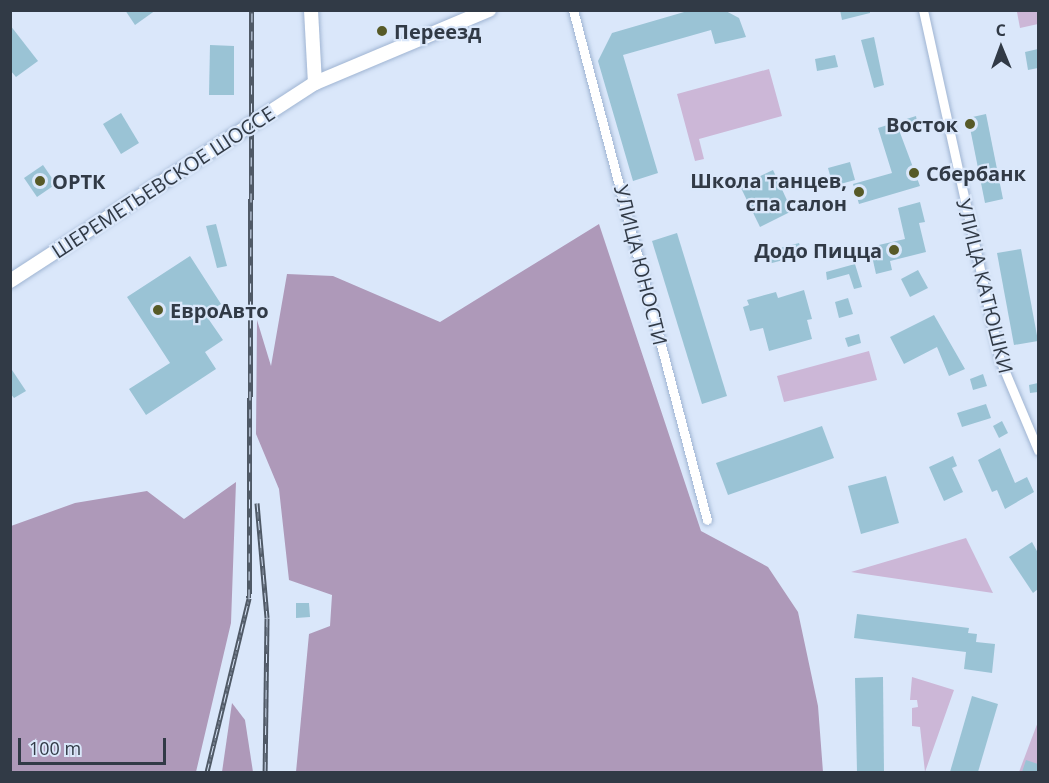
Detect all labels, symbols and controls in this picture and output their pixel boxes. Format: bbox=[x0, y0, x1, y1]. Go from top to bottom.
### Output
north arrow bbox=[971, 18, 1031, 78]
place label: Переезд bbox=[394, 19, 481, 43]
text: С bbox=[995, 19, 1006, 41]
marker: Переезд bbox=[375, 24, 389, 38]
street label: ШЕРЕМЕТЬЕВСКОЕ ШОССЕ bbox=[47, 101, 279, 263]
place label: Восток bbox=[886, 112, 958, 136]
marker: Восток bbox=[963, 117, 977, 131]
place label: Сбербанк bbox=[926, 161, 1026, 185]
marker: Сбербанк bbox=[907, 166, 921, 180]
place label: Школа танцев, спа салон bbox=[690, 168, 847, 215]
place label: ОРТК bbox=[52, 169, 105, 193]
marker: ОРТК bbox=[33, 174, 47, 188]
street label: УЛИЦА ЮНОСТИ bbox=[609, 182, 673, 348]
marker: Школа танцев, спа салон bbox=[852, 185, 866, 199]
street label: УЛИЦА КАТЮШКИ bbox=[952, 196, 1018, 376]
place label: Додо Пицца bbox=[755, 238, 882, 262]
marker: Додо Пицца bbox=[887, 243, 901, 257]
place label: ЕвроАвто bbox=[170, 298, 269, 322]
marker: ЕвроАвто bbox=[151, 303, 165, 317]
scale bar bbox=[21, 726, 170, 764]
text: 100 m bbox=[29, 736, 81, 760]

